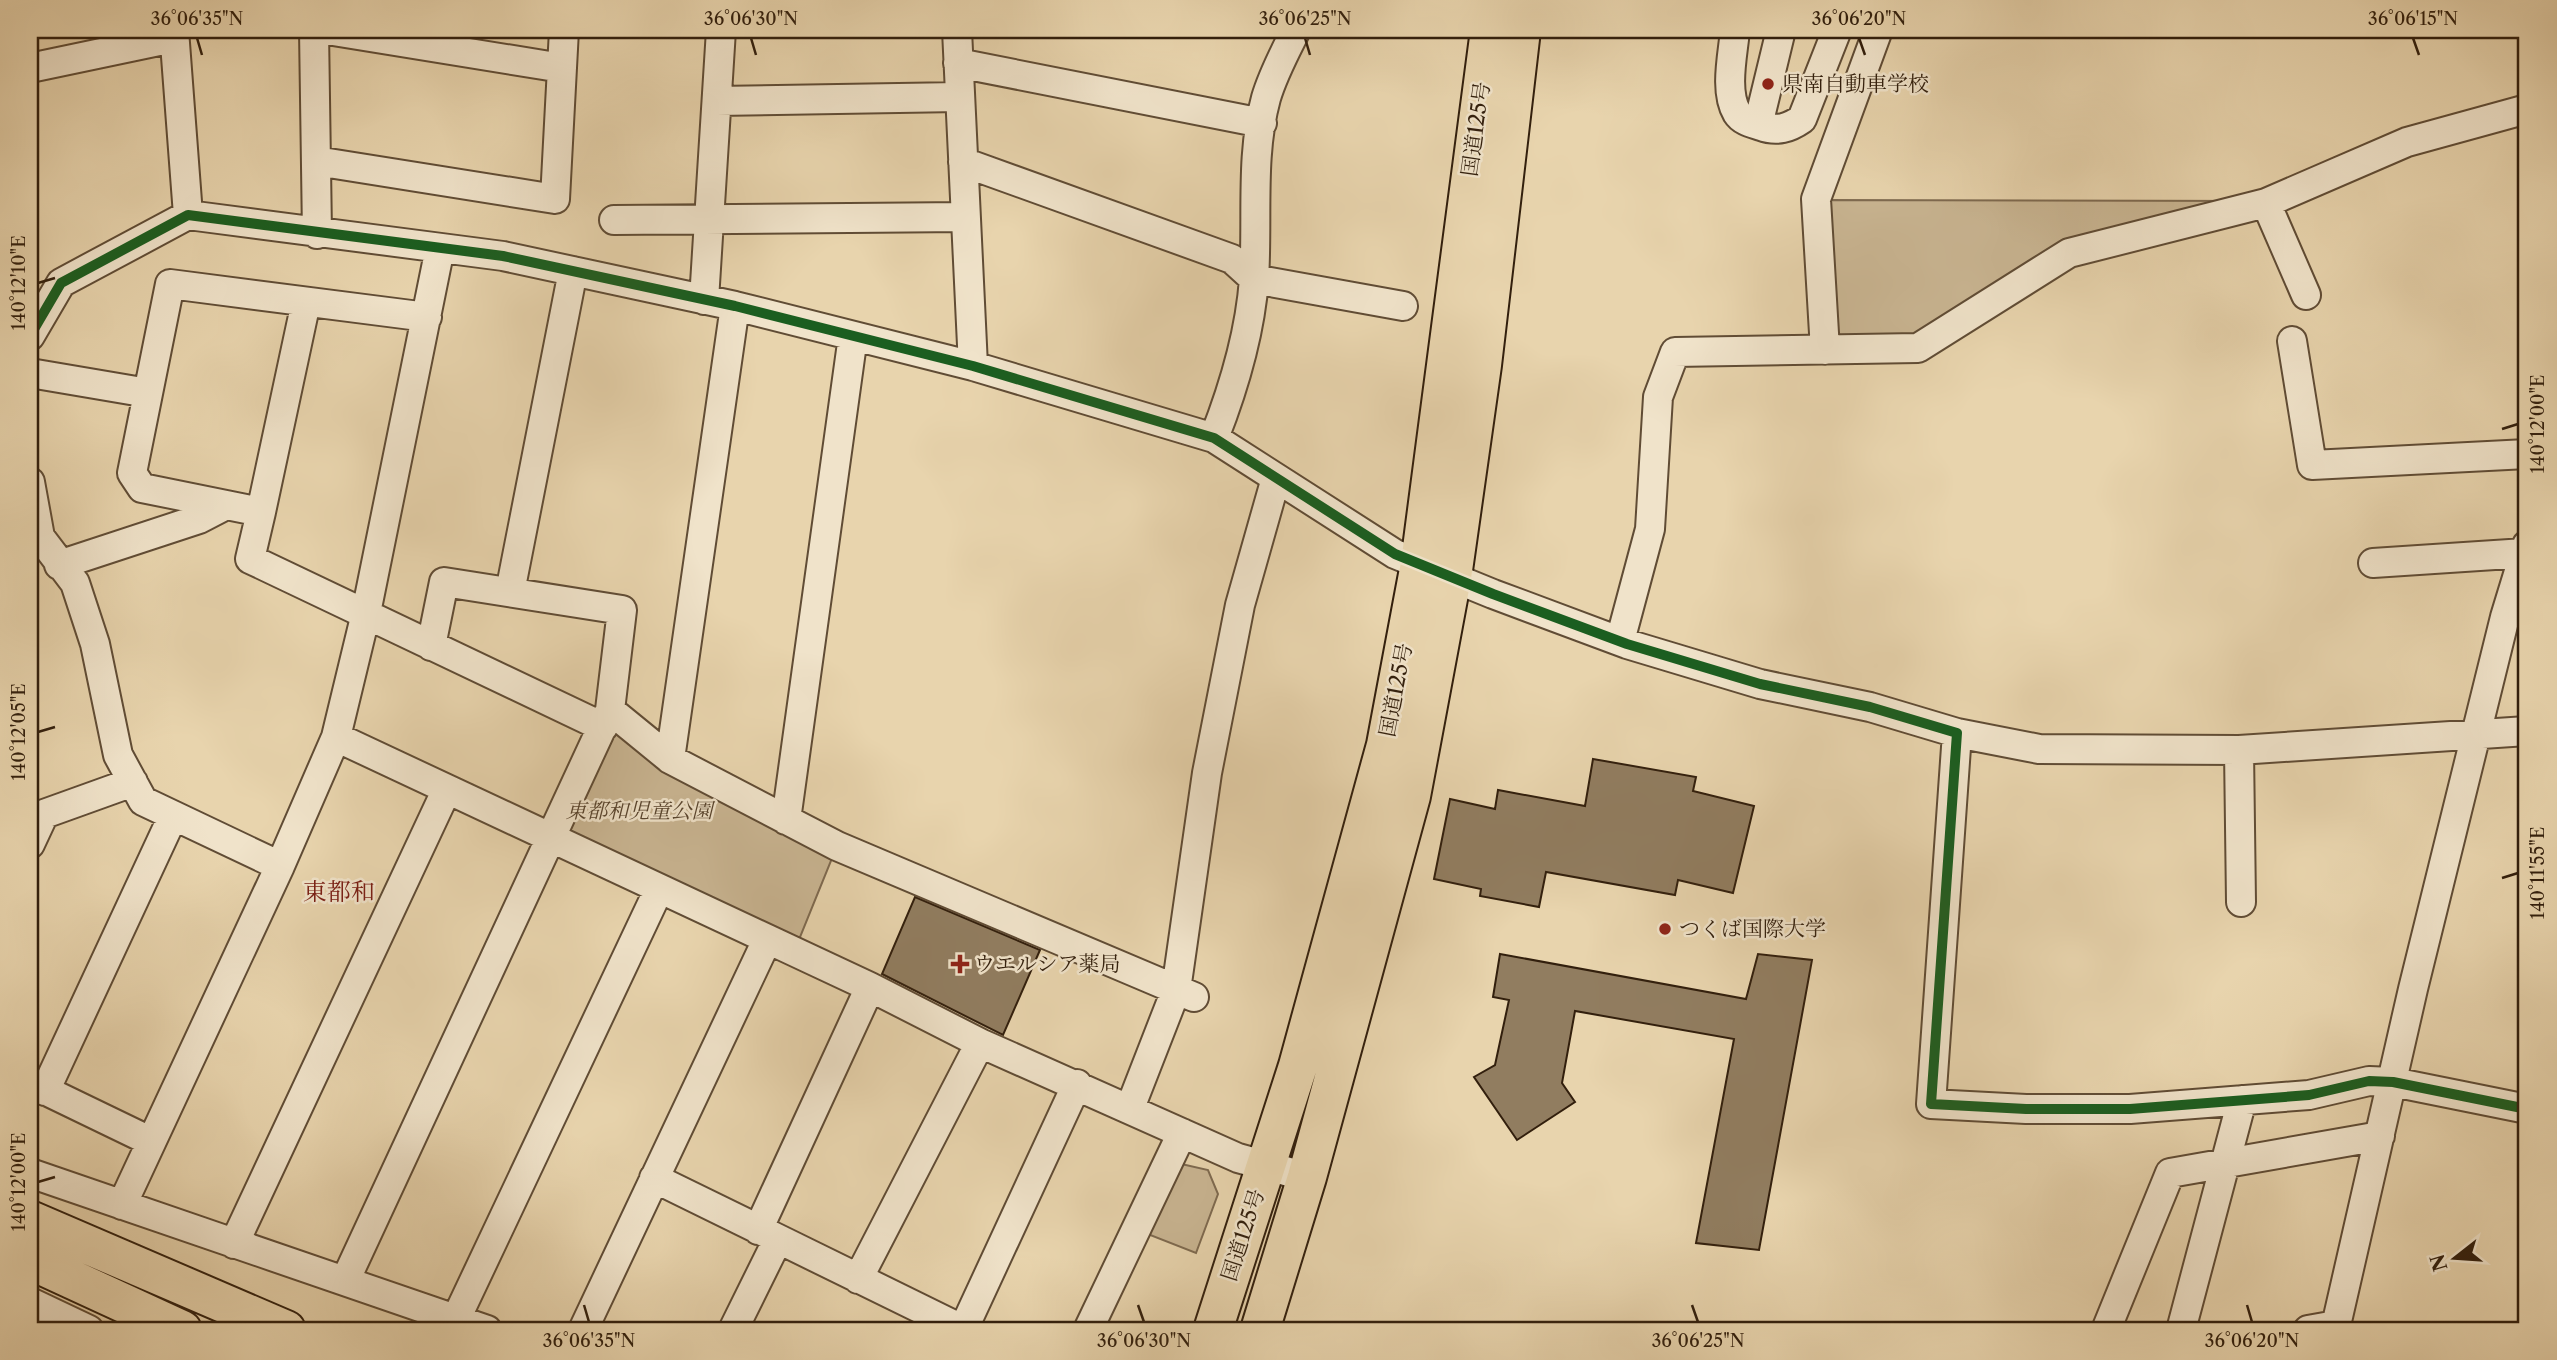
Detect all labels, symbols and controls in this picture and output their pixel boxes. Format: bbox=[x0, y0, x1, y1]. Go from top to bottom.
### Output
text: 36°06'35"N bbox=[151, 8, 244, 30]
text: 36°06'30"N bbox=[704, 8, 798, 30]
text: 36°06'25"N bbox=[1258, 8, 1352, 30]
text: 36°06'20"N bbox=[1812, 8, 1907, 30]
text: 36°06'15"N bbox=[2368, 8, 2458, 30]
place label: 県南自動車学校 bbox=[1782, 71, 1929, 96]
marker: 県南自動車学校 bbox=[1760, 76, 1776, 92]
street label: 国道125号 bbox=[1456, 80, 1495, 178]
text: 140°12'10"E bbox=[8, 235, 30, 331]
text: 140°12'00"E bbox=[2527, 374, 2549, 474]
street label: 国道125号 bbox=[1374, 641, 1417, 739]
text: 140°12'05"E bbox=[8, 683, 30, 781]
park label: 東都和児童公園 bbox=[566, 798, 715, 823]
text: 140°11'55"E bbox=[2527, 827, 2549, 919]
district label: 東都和 bbox=[303, 877, 375, 906]
place label: つくば国際大学 bbox=[1679, 916, 1826, 941]
marker: つくば国際大学 bbox=[1657, 921, 1673, 937]
place label: ウエルシア薬局 bbox=[974, 951, 1120, 976]
marker: ウエルシア薬局 bbox=[952, 956, 968, 972]
text: 140°12'00"E bbox=[8, 1132, 30, 1232]
street label: 国道125号 bbox=[1216, 1186, 1269, 1284]
north arrow bbox=[2420, 1224, 2490, 1294]
text: N bbox=[2426, 1252, 2453, 1274]
text: 36°06'35"N bbox=[543, 1330, 636, 1352]
text: 36°06'30"N bbox=[1097, 1330, 1191, 1352]
text: 36°06'25"N bbox=[1651, 1330, 1745, 1352]
text: 36°06'20"N bbox=[2205, 1330, 2300, 1352]

